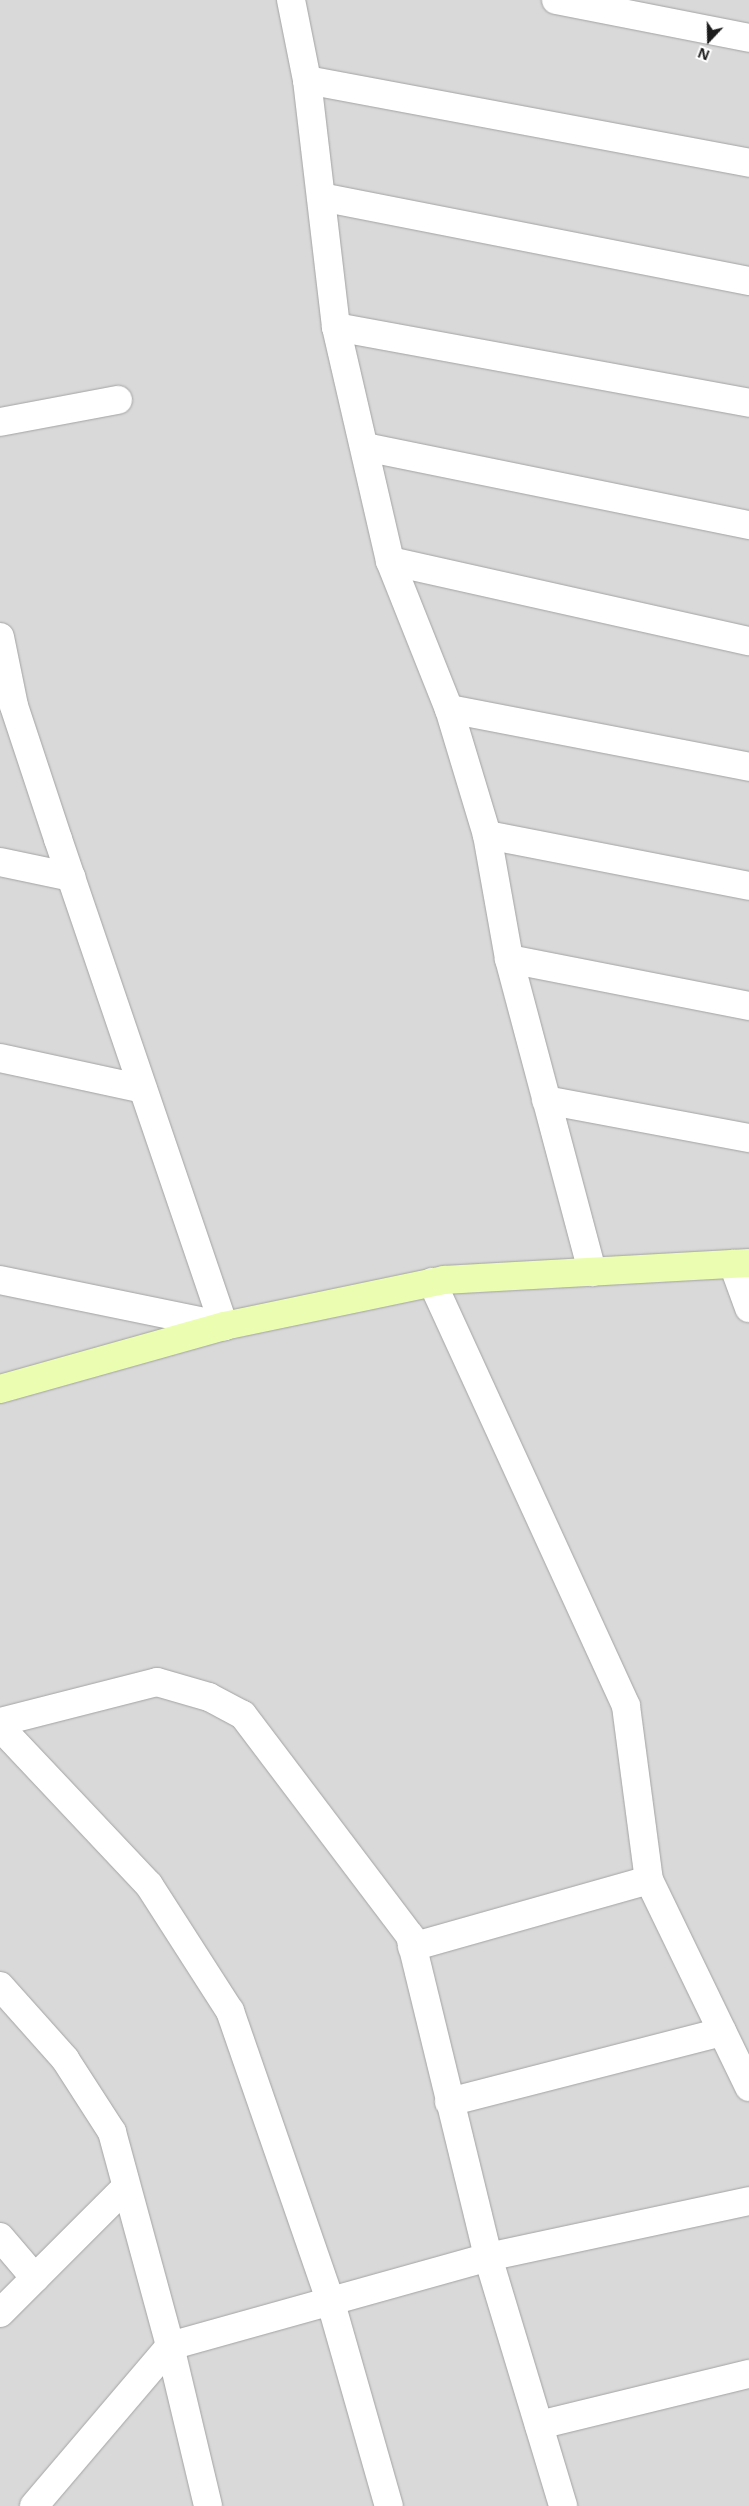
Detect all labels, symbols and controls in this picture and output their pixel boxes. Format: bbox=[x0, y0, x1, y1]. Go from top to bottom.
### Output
north arrow bbox=[684, 15, 734, 65]
text: N bbox=[695, 44, 712, 65]

